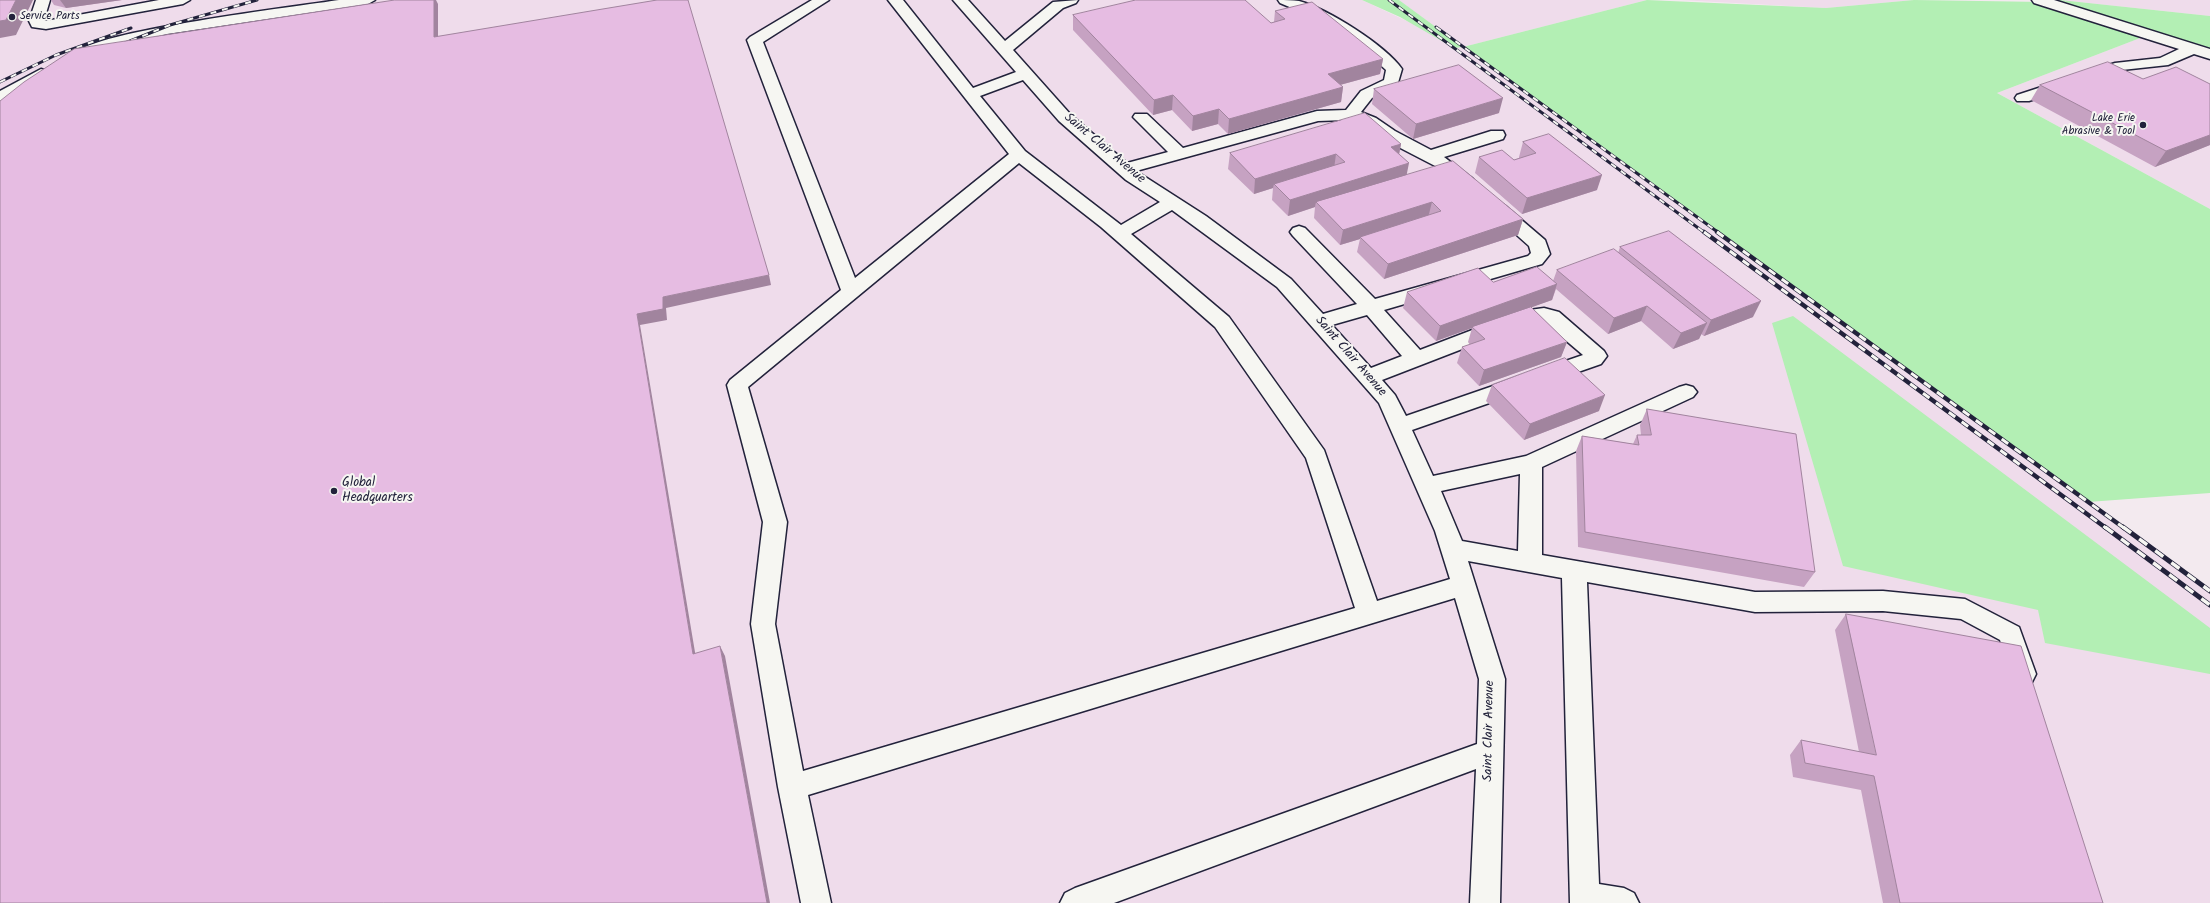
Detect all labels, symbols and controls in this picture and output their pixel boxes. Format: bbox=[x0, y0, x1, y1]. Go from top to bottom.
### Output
place label: Service Parts bbox=[20, 10, 80, 24]
marker: Service Parts bbox=[7, 12, 17, 22]
street label: Saint Clair Avenue bbox=[1060, 110, 1148, 188]
place label: Lake Erie Abrasive & Tool bbox=[2062, 112, 2135, 138]
marker: Lake Erie Abrasive & Tool bbox=[2138, 120, 2148, 130]
street label: Saint Clair Avenue bbox=[1311, 314, 1389, 400]
place label: Global Headquarters bbox=[342, 476, 413, 507]
marker: Global Headquarters bbox=[329, 486, 339, 496]
street label: Saint Clair Avenue bbox=[1481, 680, 1499, 782]

